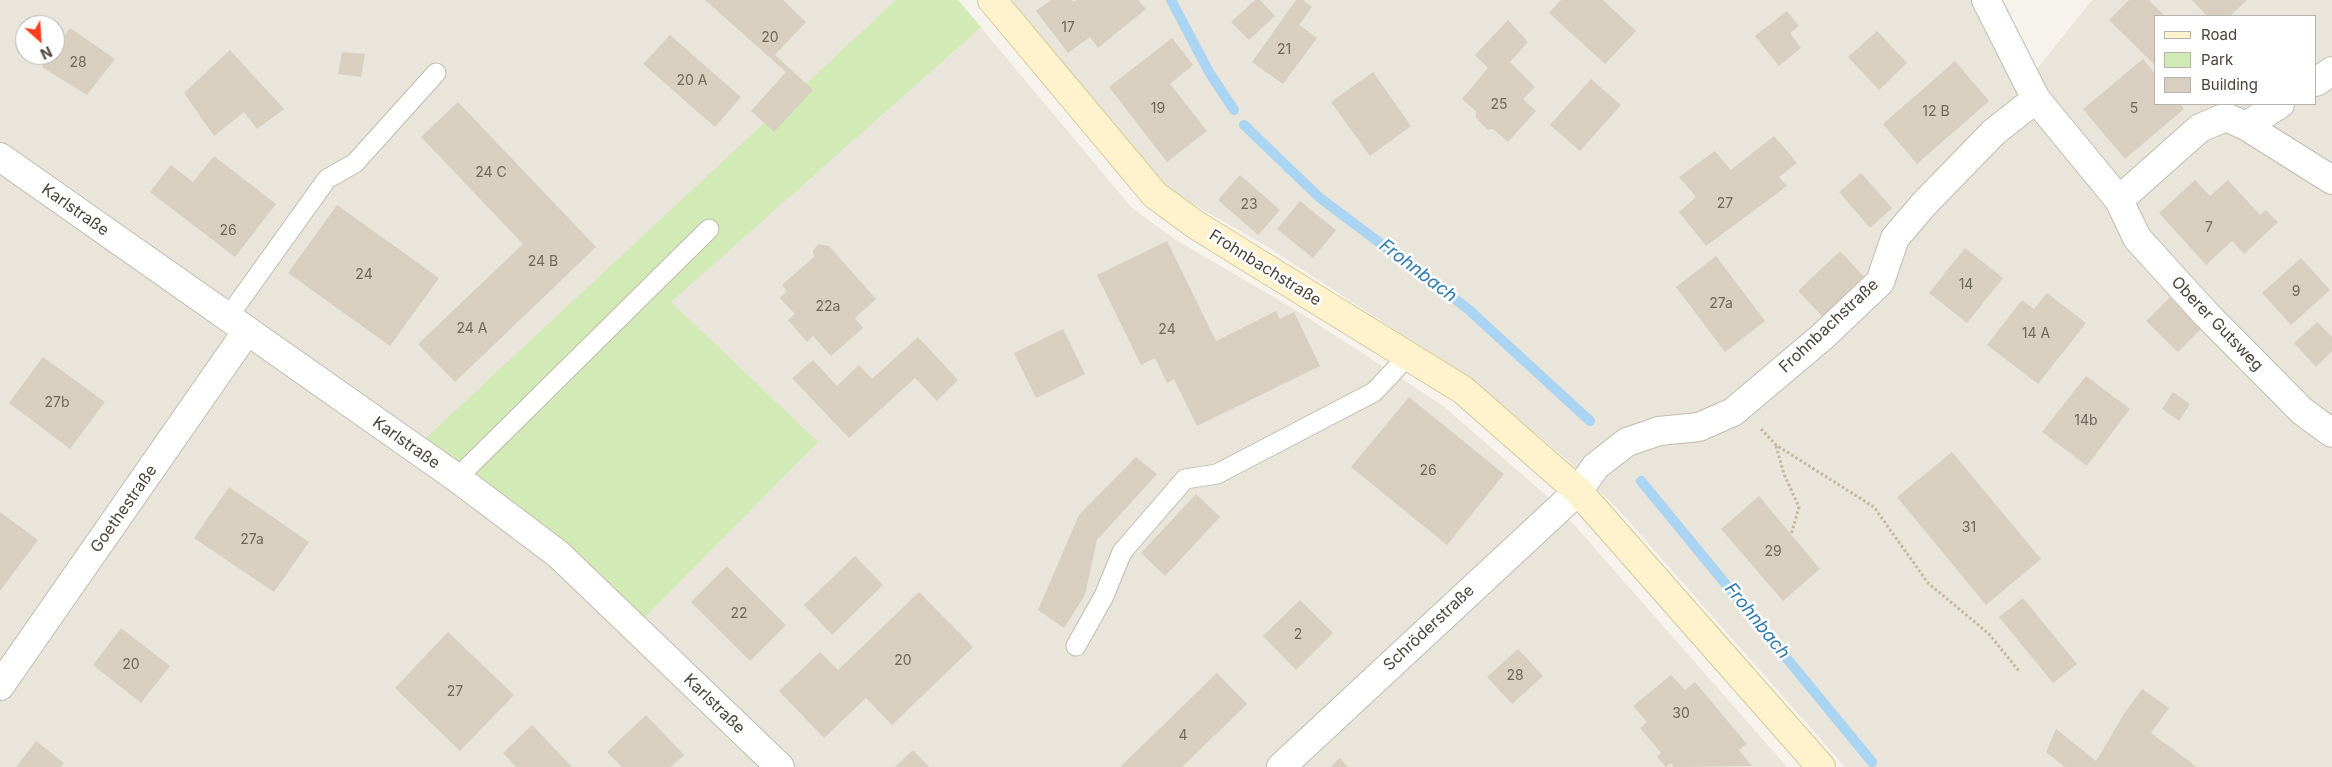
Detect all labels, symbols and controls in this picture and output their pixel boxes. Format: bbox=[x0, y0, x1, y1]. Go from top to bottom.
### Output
north arrow bbox=[15, 15, 65, 65]
legend bbox=[2154, 15, 2317, 105]
house number: 17 bbox=[1061, 20, 1075, 36]
text: Road bbox=[2201, 25, 2237, 44]
house number: 20 bbox=[761, 30, 779, 46]
house number: 21 bbox=[1277, 42, 1291, 58]
text: N bbox=[38, 43, 55, 63]
text: Park bbox=[2201, 50, 2233, 69]
house number: 28 bbox=[69, 55, 87, 71]
house number: 20 A bbox=[677, 73, 707, 89]
text: Building bbox=[2201, 75, 2258, 94]
house number: 25 bbox=[1490, 97, 1508, 113]
house number: 19 bbox=[1151, 101, 1165, 117]
house number: 5 bbox=[2130, 101, 2138, 117]
house number: 12 B bbox=[1922, 104, 1950, 120]
house number: 24 C bbox=[475, 165, 507, 181]
street label: Karlstraße bbox=[38, 180, 112, 240]
house number: 27 bbox=[1717, 196, 1733, 212]
house number: 23 bbox=[1240, 197, 1258, 213]
house number: 7 bbox=[2205, 220, 2213, 236]
house number: 26 bbox=[219, 223, 237, 239]
street label: Frohnbachstraße bbox=[1205, 226, 1325, 310]
water label: Frohnbach bbox=[1375, 235, 1461, 307]
house number: 24 B bbox=[528, 254, 558, 270]
house number: 24 bbox=[355, 267, 373, 283]
street label: Oberer Gutsweg bbox=[2167, 273, 2267, 375]
street label: Frohnbachstraße bbox=[1775, 275, 1883, 377]
house number: 14 bbox=[1959, 277, 1973, 293]
house number: 9 bbox=[2292, 284, 2300, 300]
house number: 27a bbox=[1709, 296, 1733, 312]
house number: 22a bbox=[816, 299, 840, 315]
house number: 24 A bbox=[457, 321, 487, 337]
house number: 24 bbox=[1158, 322, 1176, 338]
house number: 14 A bbox=[2022, 326, 2050, 342]
house number: 27b bbox=[44, 395, 70, 411]
street label: Karlstraße bbox=[369, 413, 443, 473]
house number: 14b bbox=[2074, 413, 2098, 429]
street label: Goethestraße bbox=[87, 461, 161, 557]
house number: 26 bbox=[1419, 463, 1437, 479]
house number: 31 bbox=[1962, 520, 1976, 536]
house number: 27a bbox=[240, 532, 264, 548]
house number: 29 bbox=[1764, 544, 1782, 560]
water label: Frohnbach bbox=[1720, 579, 1794, 663]
street label: Schröderstraße bbox=[1380, 581, 1478, 675]
house number: 22 bbox=[730, 606, 748, 622]
house number: 2 bbox=[1294, 627, 1302, 643]
house number: 20 bbox=[894, 653, 912, 669]
house number: 20 bbox=[122, 657, 140, 673]
house number: 28 bbox=[1506, 668, 1524, 684]
street label: Karlstraße bbox=[679, 670, 749, 738]
house number: 27 bbox=[447, 684, 463, 700]
house number: 30 bbox=[1672, 706, 1690, 722]
house number: 4 bbox=[1178, 728, 1188, 744]

